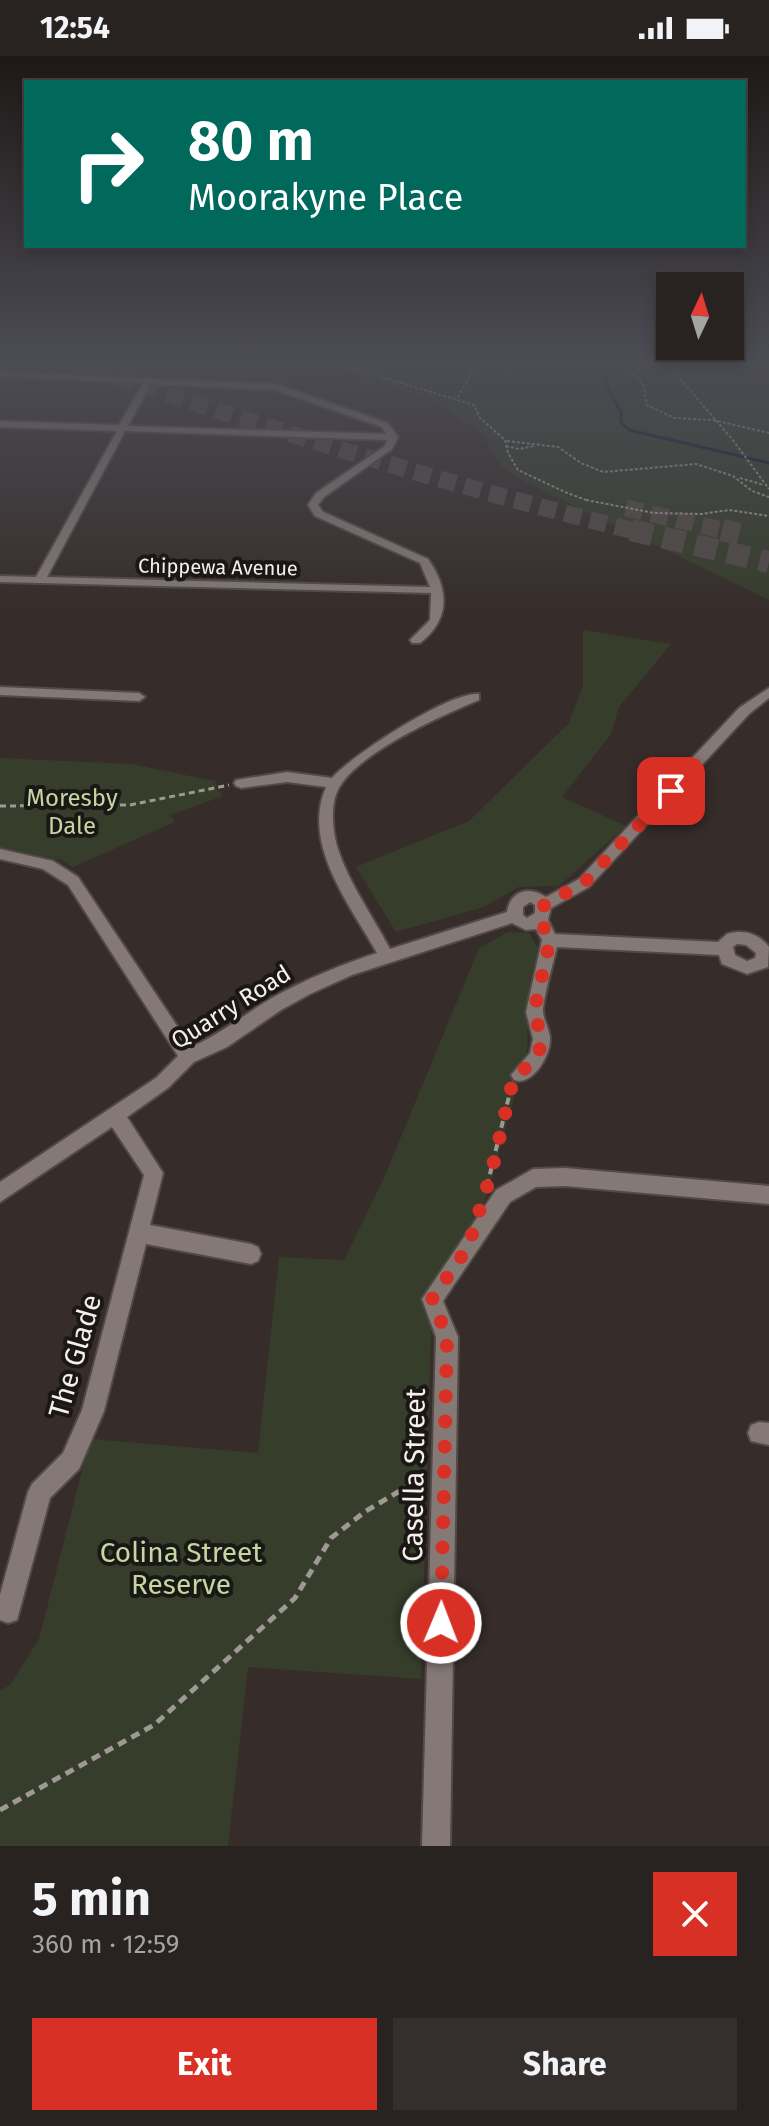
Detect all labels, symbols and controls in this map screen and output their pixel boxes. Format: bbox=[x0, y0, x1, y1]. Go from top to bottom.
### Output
text: 12:54 bbox=[40, 10, 110, 46]
text: 80 m bbox=[188, 108, 314, 175]
icon: right bbox=[56, 112, 160, 216]
text: Moorakyne Place bbox=[188, 176, 463, 220]
north arrow bbox=[656, 272, 744, 360]
map controls bbox=[656, 272, 744, 360]
street label: Chippewa Avenue bbox=[138, 554, 298, 580]
pin bbox=[637, 757, 705, 825]
icon: arrive bbox=[649, 769, 693, 813]
park label: Moresby Dale bbox=[26, 784, 118, 840]
street label: Quarry Road bbox=[166, 959, 296, 1055]
street label: The Glade bbox=[42, 1291, 108, 1421]
street label: Casella Street bbox=[396, 1387, 432, 1562]
park label: Colina Street Reserve bbox=[100, 1536, 263, 1601]
position arrow bbox=[399, 1581, 483, 1665]
text: 5 min bbox=[32, 1870, 151, 1928]
button: close bbox=[653, 1872, 737, 1956]
text: 360 m · 12:59 bbox=[32, 1929, 179, 1960]
button: Exit bbox=[32, 2018, 377, 2110]
button: Share bbox=[393, 2018, 737, 2110]

